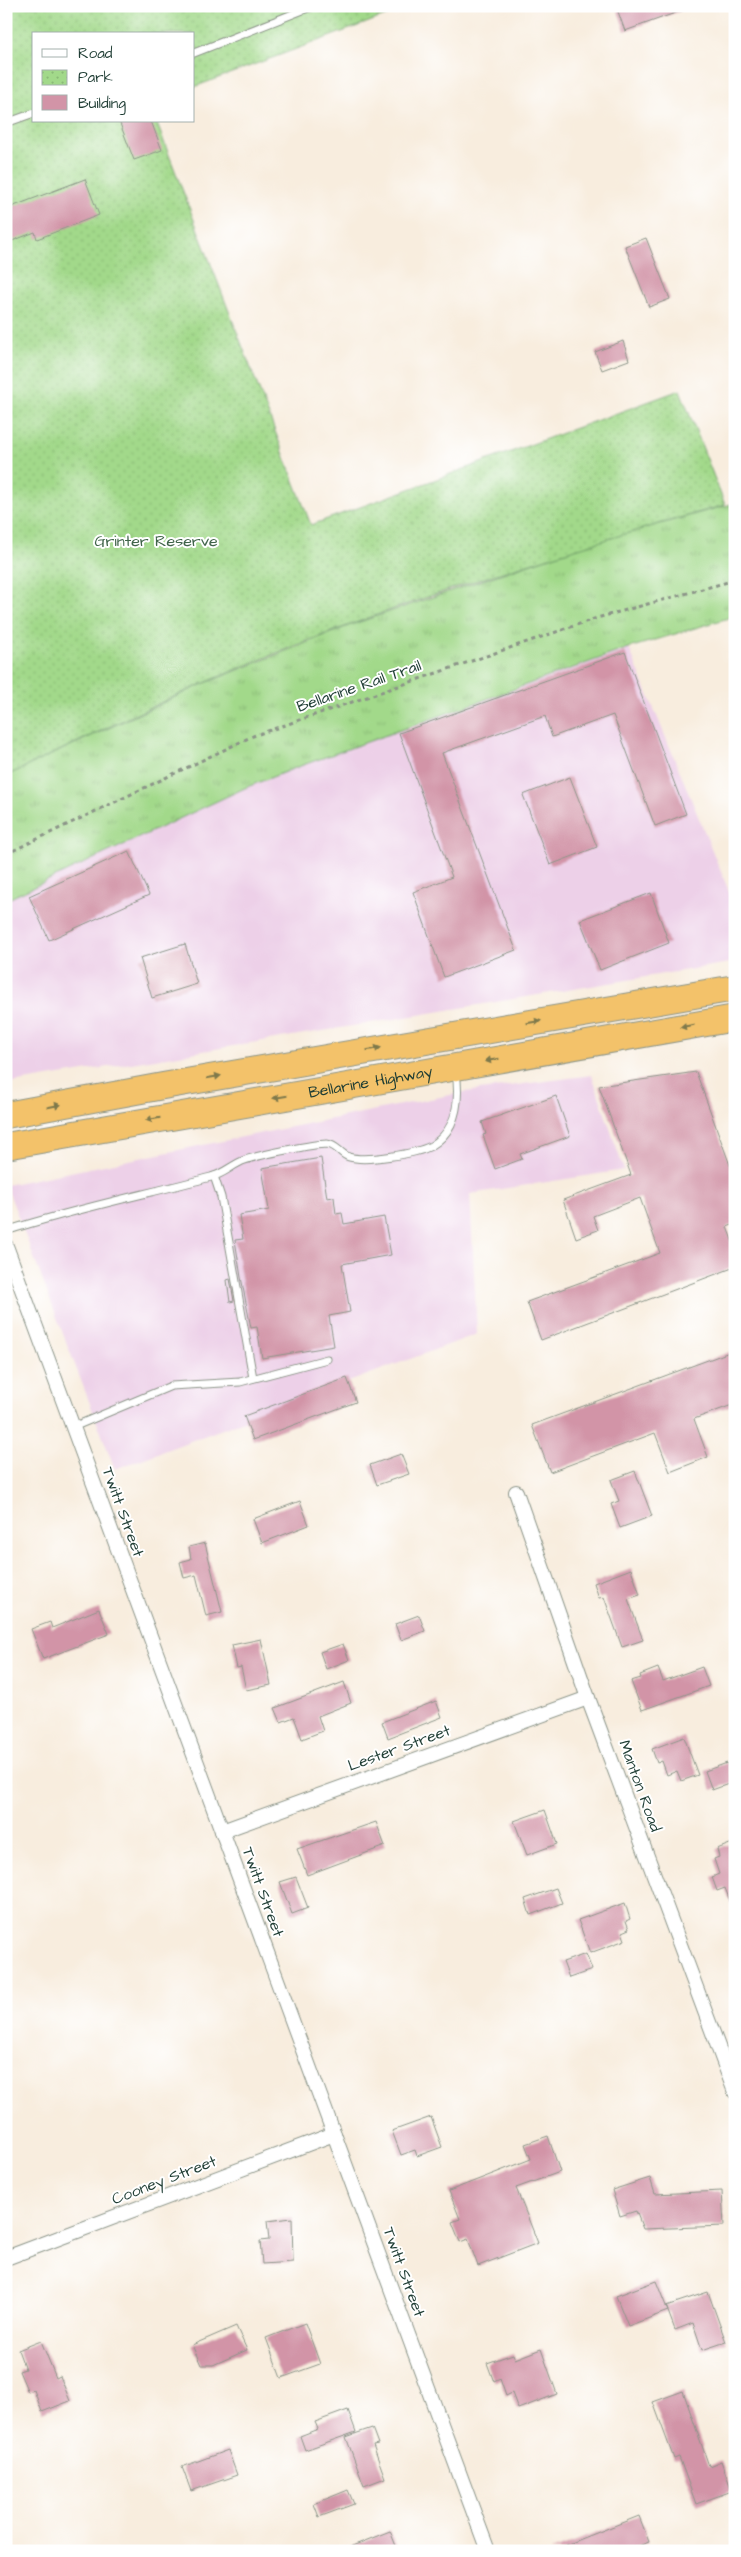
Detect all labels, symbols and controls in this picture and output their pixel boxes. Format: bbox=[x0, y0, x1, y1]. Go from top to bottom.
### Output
legend bbox=[32, 32, 195, 122]
text: Road bbox=[78, 43, 113, 64]
text: Park bbox=[78, 67, 113, 88]
text: Building bbox=[78, 93, 126, 115]
park label: Grinter Reserve bbox=[94, 530, 218, 552]
street label: Bellarine Rail Trail bbox=[294, 654, 424, 718]
one-way arrow bbox=[527, 1018, 543, 1026]
one-way arrow bbox=[678, 1023, 694, 1031]
one-way arrow bbox=[367, 1045, 383, 1053]
one-way arrow bbox=[484, 1057, 500, 1065]
street label: Bellarine Highway bbox=[307, 1060, 435, 1104]
one-way arrow bbox=[206, 1072, 222, 1080]
one-way arrow bbox=[272, 1093, 288, 1101]
one-way arrow bbox=[47, 1102, 62, 1110]
one-way arrow bbox=[145, 1116, 161, 1124]
street label: Twitt Street bbox=[97, 1464, 150, 1560]
street label: Lester Street bbox=[345, 1719, 454, 1777]
street label: Manton Road bbox=[613, 1737, 667, 1835]
street label: Twitt Street bbox=[237, 1844, 290, 1940]
street label: Cooney Street bbox=[108, 2150, 220, 2211]
street label: Twitt Street bbox=[378, 2224, 431, 2320]

